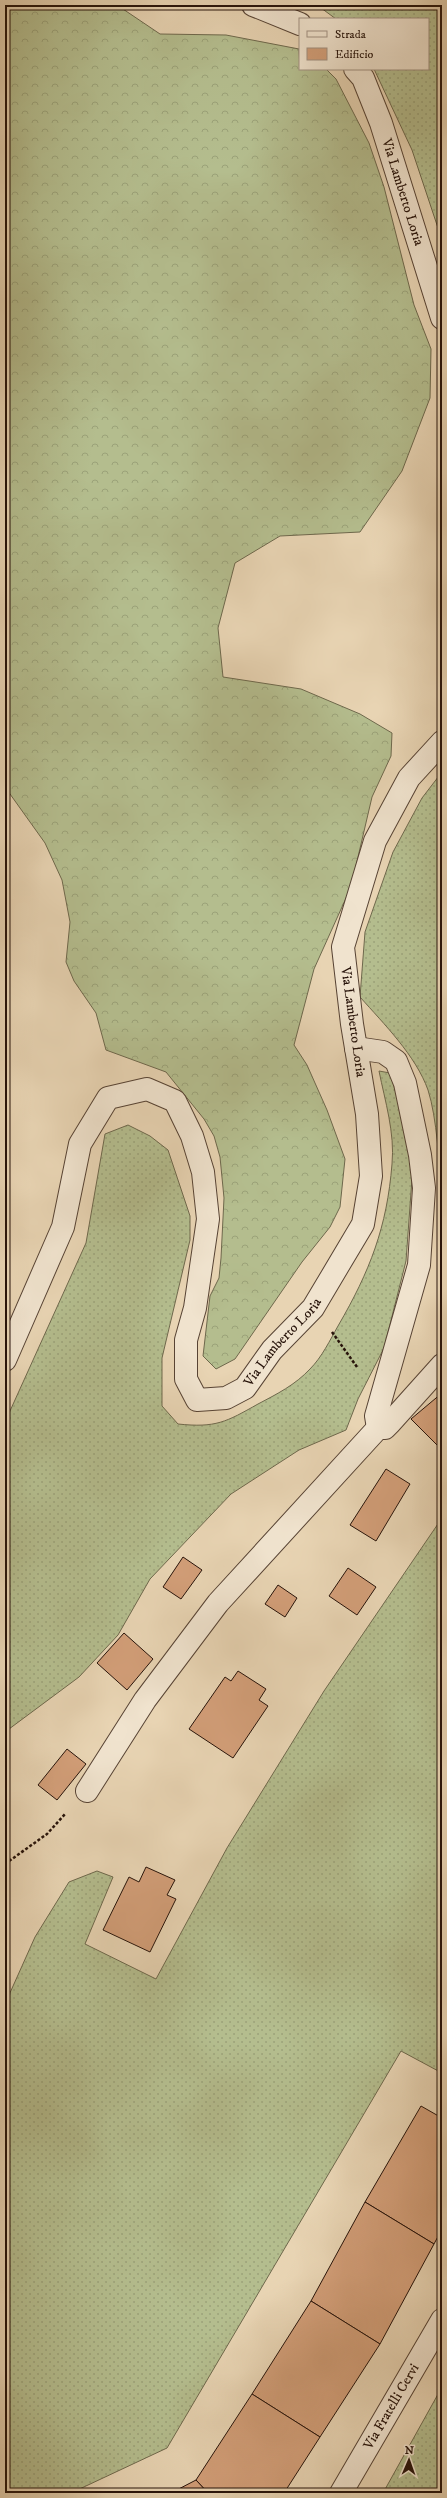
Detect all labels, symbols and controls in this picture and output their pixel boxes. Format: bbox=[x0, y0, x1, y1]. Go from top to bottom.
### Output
legend bbox=[299, 18, 429, 70]
text: Strada bbox=[335, 27, 367, 42]
text: Edificio bbox=[335, 47, 374, 62]
street label: Via Lamberto Loria bbox=[377, 135, 428, 248]
street label: Via Lamberto Loria bbox=[336, 965, 370, 1078]
street label: Via Lamberto Loria bbox=[239, 1295, 326, 1391]
street label: Via Fratelli Cervi bbox=[359, 2360, 424, 2454]
north arrow bbox=[389, 2440, 429, 2480]
text: N bbox=[405, 2444, 414, 2458]

